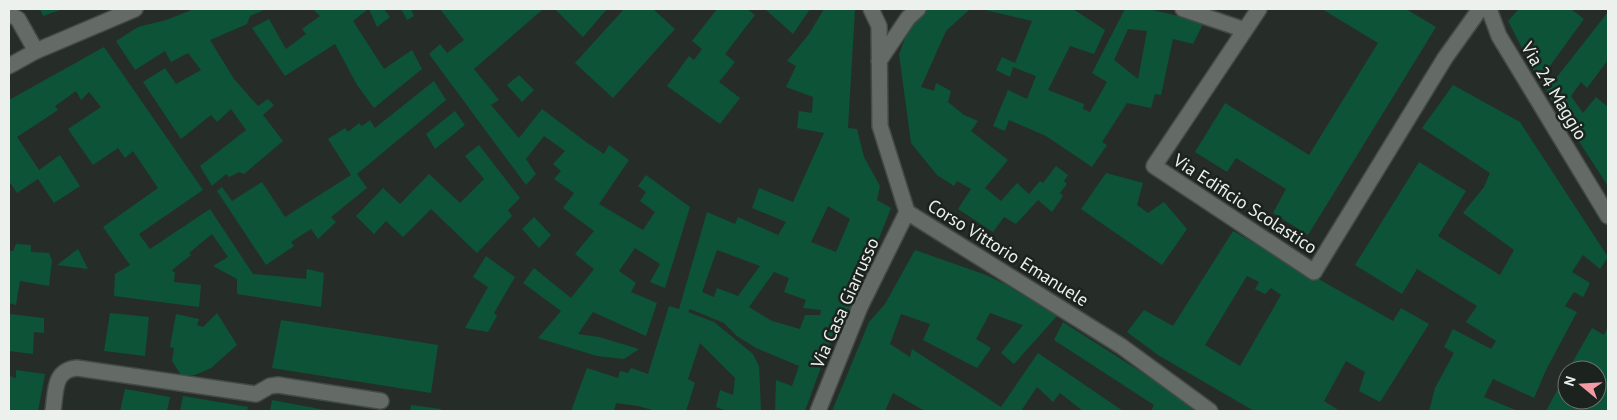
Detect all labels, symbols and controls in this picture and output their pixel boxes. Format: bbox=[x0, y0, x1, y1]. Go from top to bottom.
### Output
street label: Via 24 Maggio bbox=[1516, 37, 1593, 144]
street label: Via Edificio Scolastico bbox=[1168, 148, 1322, 259]
street label: Corso Vittorio Emanuele bbox=[924, 194, 1093, 311]
street label: Via Casa Giarrusso bbox=[805, 234, 884, 373]
north arrow bbox=[1557, 360, 1607, 410]
text: N bbox=[1560, 374, 1580, 388]

